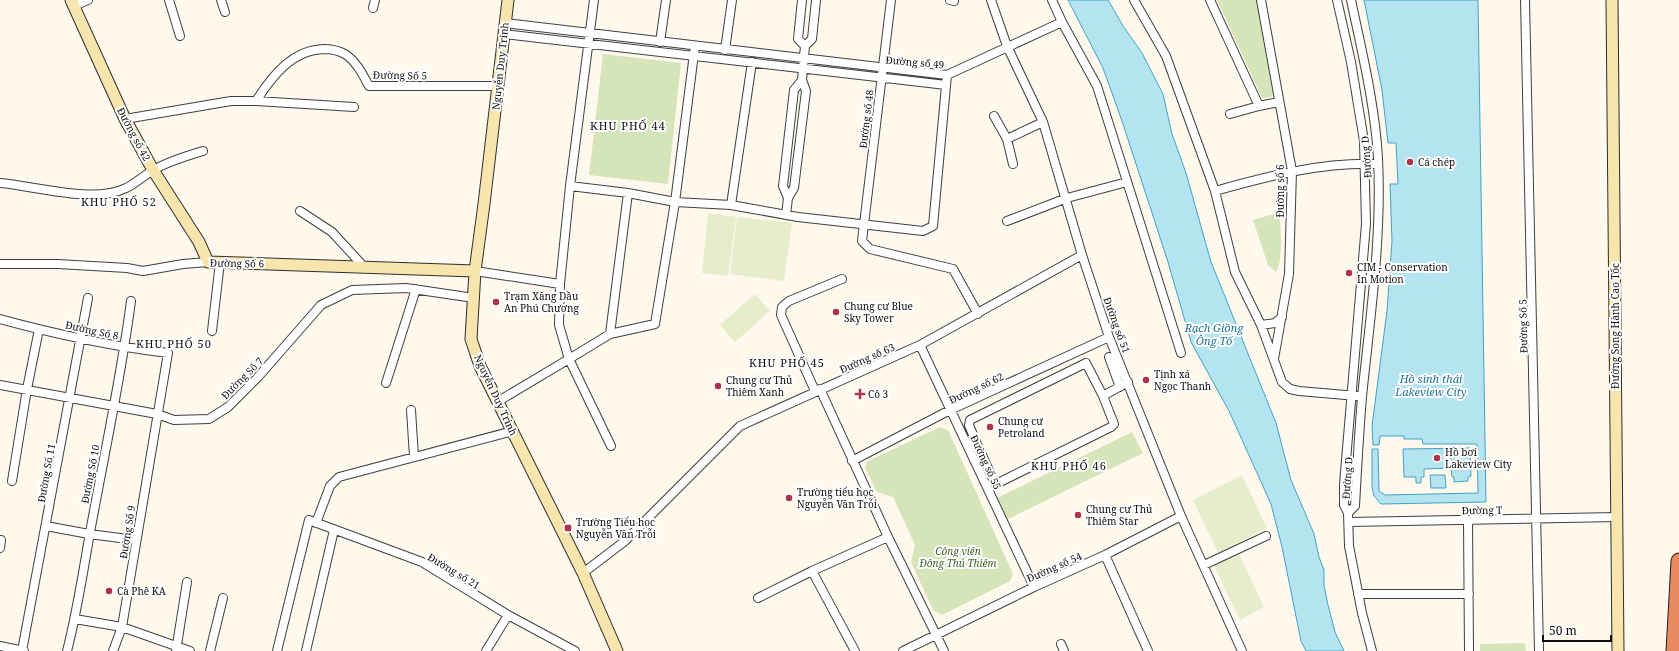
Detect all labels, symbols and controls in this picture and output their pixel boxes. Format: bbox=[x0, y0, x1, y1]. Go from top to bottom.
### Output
street label: Nguyễn Duy Trinh bbox=[488, 21, 512, 111]
street label: Đường số 49 bbox=[885, 52, 945, 72]
street label: Đường Số 5 bbox=[373, 68, 427, 82]
street label: Đường số 48 bbox=[855, 89, 877, 149]
street label: Đường số 42 bbox=[114, 105, 154, 163]
district label: KHU PHỐ 44 bbox=[590, 118, 666, 133]
street label: Đường D bbox=[1358, 136, 1374, 178]
place label: Cá chép bbox=[1418, 155, 1455, 169]
marker: Cá chép bbox=[1405, 157, 1415, 167]
street label: Đường số 6 bbox=[1273, 164, 1287, 218]
district label: KHU PHỐ 52 bbox=[81, 194, 157, 209]
street label: Đường Số 6 bbox=[210, 256, 265, 270]
place label: CIM - Conservation In Motion bbox=[1357, 260, 1448, 286]
street label: Đường Song Hành Cao Tốc bbox=[1608, 263, 1622, 389]
marker: CIM - Conservation In Motion bbox=[1344, 268, 1354, 278]
place label: Trạm Xăng Dầu An Phú Chương bbox=[504, 289, 579, 315]
street label: Đường số 51 bbox=[1100, 295, 1134, 355]
marker: Trạm Xăng Dầu An Phú Chương bbox=[491, 297, 501, 307]
place label: Chung cư Blue Sky Tower bbox=[844, 299, 913, 325]
street label: Đường Số 5 bbox=[1516, 299, 1530, 353]
marker: Chung cư Blue Sky Tower bbox=[831, 307, 841, 317]
street label: Đường Số 8 bbox=[64, 318, 120, 343]
water label: Rạch Giồng Ông Tố bbox=[1184, 320, 1244, 348]
district label: KHU PHỐ 50 bbox=[136, 336, 212, 351]
street label: Đường số 63 bbox=[837, 339, 897, 376]
street label: Nguyễn Duy Trinh bbox=[471, 352, 521, 438]
street label: Đường Số 7 bbox=[218, 354, 266, 402]
district label: KHU PHỐ 45 bbox=[749, 355, 825, 370]
place label: Tịnh xá Ngọc Thanh bbox=[1154, 367, 1212, 393]
street label: Đường số 62 bbox=[946, 369, 1006, 407]
water label: Hồ sinh thái Lakeview City bbox=[1394, 371, 1467, 399]
place label: Chung cư Thủ Thiêm Xanh bbox=[726, 373, 793, 399]
marker: Tịnh xá Ngọc Thanh bbox=[1141, 375, 1151, 385]
marker: Chung cư Thủ Thiêm Xanh bbox=[713, 381, 723, 391]
place label: Cô 3 bbox=[868, 387, 889, 401]
marker: Cô 3 bbox=[855, 389, 865, 399]
place label: Chung cư Petroland bbox=[998, 414, 1045, 440]
marker: Chung cư Petroland bbox=[985, 422, 995, 432]
street label: Đường số 55 bbox=[967, 432, 1005, 492]
street label: Đường Số 11 bbox=[34, 442, 58, 504]
street label: Đường Số 10 bbox=[77, 443, 103, 505]
place label: Hồ bơi Lakeview City bbox=[1445, 445, 1512, 471]
marker: Hồ bơi Lakeview City bbox=[1432, 453, 1442, 463]
street label: Đường D bbox=[1339, 457, 1355, 499]
district label: KHU PHỐ 46 bbox=[1031, 458, 1107, 473]
place label: Trường tiểu học Nguyễn Văn Trỗi bbox=[797, 485, 878, 511]
marker: Trường tiểu học Nguyễn Văn Trỗi bbox=[784, 493, 794, 503]
place label: Chung cư Thủ Thiêm Star bbox=[1086, 502, 1153, 528]
street label: Đường T bbox=[1461, 503, 1503, 517]
street label: Đường Số 9 bbox=[116, 504, 138, 560]
marker: Chung cư Thủ Thiêm Star bbox=[1073, 510, 1083, 520]
place label: Trường Tiểu học Nguyễn Văn Trỗi bbox=[576, 515, 657, 541]
marker: Trường Tiểu học Nguyễn Văn Trỗi bbox=[563, 523, 573, 533]
park label: Công viên Đông Thủ Thiêm bbox=[919, 544, 996, 570]
street label: Đường số 54 bbox=[1024, 548, 1084, 585]
street label: Đường số 21 bbox=[425, 550, 483, 592]
place label: Cà Phê KA bbox=[117, 584, 167, 598]
marker: Cà Phê KA bbox=[104, 586, 114, 596]
scale bar bbox=[1543, 617, 1611, 643]
text: 50 m bbox=[1549, 622, 1577, 639]

